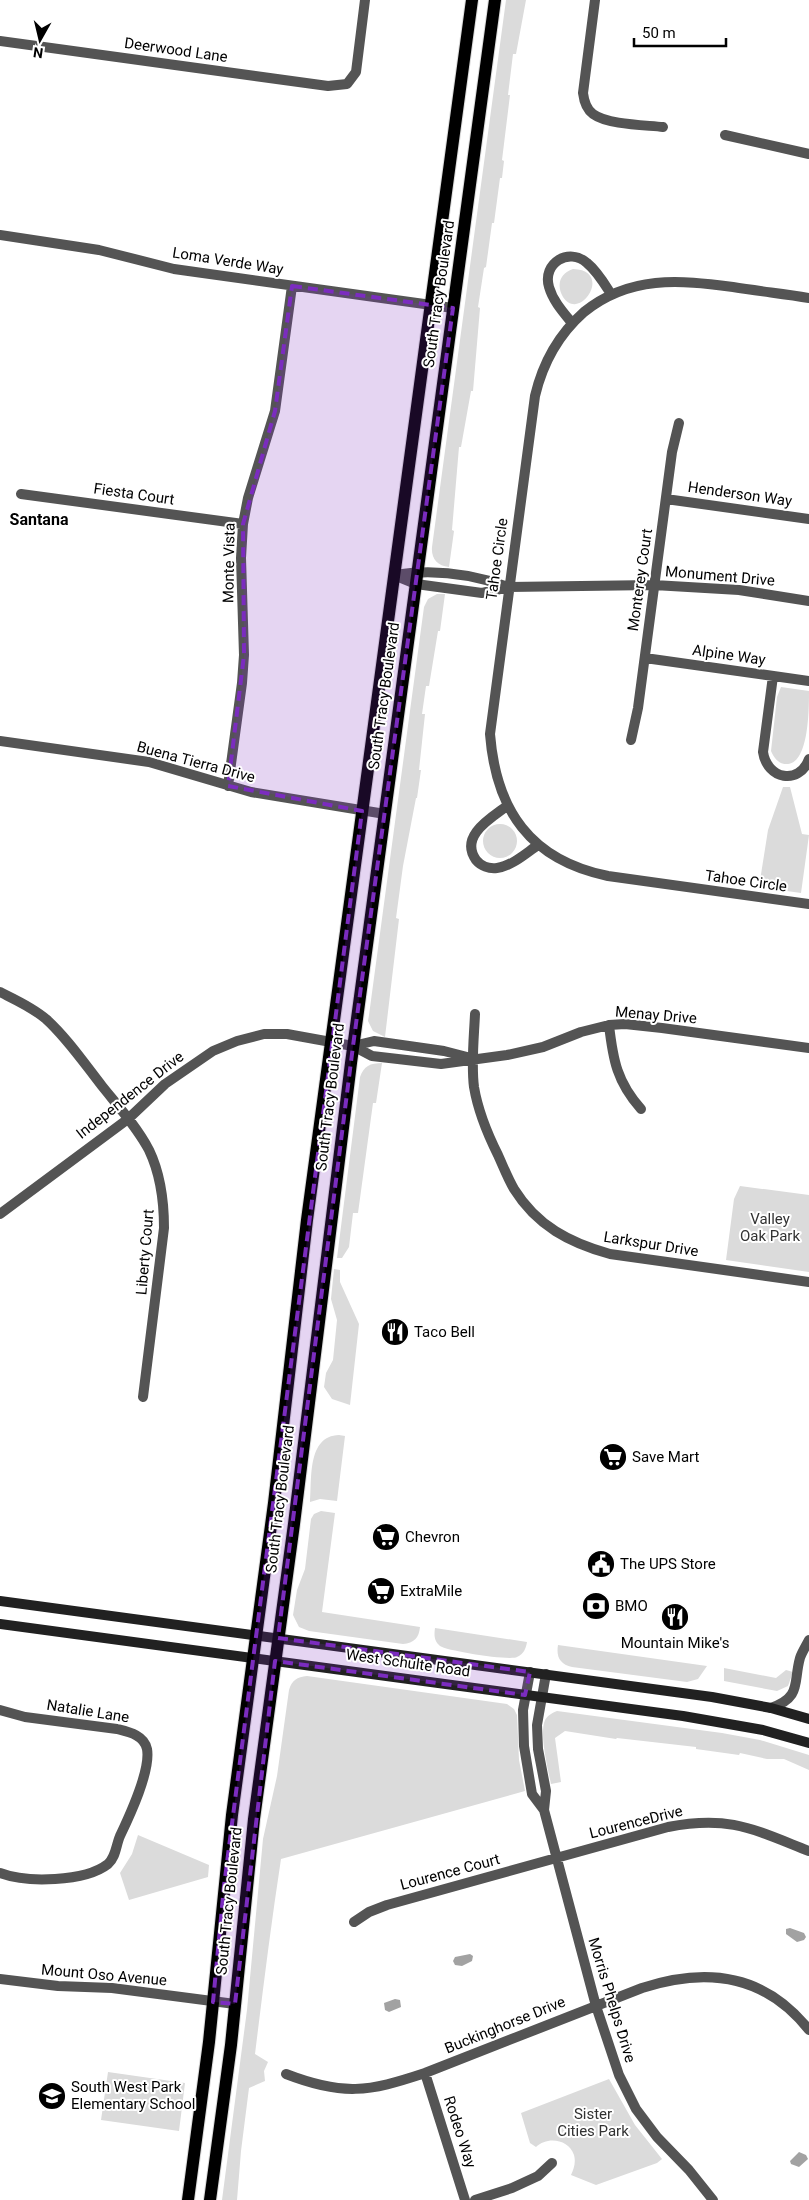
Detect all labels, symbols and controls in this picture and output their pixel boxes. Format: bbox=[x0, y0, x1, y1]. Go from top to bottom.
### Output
north arrow bbox=[15, 15, 65, 65]
scale bar bbox=[634, 15, 726, 47]
text: 50 m bbox=[642, 24, 676, 42]
street label: Deerwood Lane bbox=[123, 34, 229, 66]
text: N bbox=[32, 44, 44, 61]
street label: South Tracy Boulevard bbox=[420, 219, 458, 369]
street label: Loma Verde Way bbox=[171, 243, 285, 279]
street label: Henderson Way bbox=[687, 478, 793, 510]
street label: Fiesta Court bbox=[92, 479, 176, 509]
district label: Santana bbox=[10, 510, 69, 529]
street label: Tahoe Circle bbox=[482, 517, 512, 601]
street label: Monte Vista bbox=[219, 523, 239, 603]
street label: Monterey Court bbox=[624, 527, 656, 632]
street label: Monument Drive bbox=[664, 562, 776, 590]
street label: South Tracy Boulevard bbox=[365, 621, 403, 771]
street label: Alpine Way bbox=[691, 641, 767, 669]
street label: Buena Tierra Drive bbox=[135, 738, 257, 786]
street label: Tahoe Circle bbox=[704, 866, 788, 896]
street label: Menay Drive bbox=[614, 1002, 698, 1028]
street label: South Tracy Boulevard bbox=[312, 1022, 348, 1172]
street label: Independence Drive bbox=[73, 1047, 187, 1143]
street label: Liberty Court bbox=[132, 1208, 158, 1296]
park label: Valley Oak Park bbox=[740, 1210, 800, 1245]
street label: Larkspur Drive bbox=[602, 1228, 700, 1260]
restaurant icon: Taco Bell bbox=[380, 1317, 410, 1347]
place label: Taco Bell bbox=[414, 1323, 475, 1341]
street label: South Tracy Boulevard bbox=[262, 1424, 298, 1574]
supermarket icon: Save Mart bbox=[598, 1442, 628, 1472]
place label: Save Mart bbox=[632, 1448, 700, 1466]
supermarket icon: Chevron bbox=[371, 1522, 401, 1552]
place label: Chevron bbox=[405, 1528, 460, 1546]
public building icon: The UPS Store bbox=[586, 1549, 616, 1579]
place label: The UPS Store bbox=[620, 1555, 716, 1573]
supermarket icon: ExtraMile bbox=[366, 1576, 396, 1606]
place label: ExtraMile bbox=[400, 1582, 462, 1600]
bank icon: BMO bbox=[581, 1591, 611, 1621]
place label: BMO bbox=[615, 1597, 648, 1615]
restaurant icon: Mountain Mike's bbox=[660, 1602, 690, 1632]
place label: Mountain Mike's bbox=[621, 1634, 729, 1652]
street label: West Schulte Road bbox=[345, 1645, 471, 1681]
street label: Natalie Lane bbox=[45, 1696, 131, 1726]
street label: LourenceDrive bbox=[587, 1802, 685, 1842]
street label: South Tracy Boulevard bbox=[212, 1826, 246, 1976]
street label: Lourence Court bbox=[398, 1850, 502, 1894]
street label: Morris Phelps Drive bbox=[584, 1935, 640, 2065]
street label: Mount Oso Avenue bbox=[40, 1961, 168, 1989]
street label: Buckinghorse Drive bbox=[442, 1993, 568, 2057]
place label: South West Park Elementary School bbox=[71, 2078, 195, 2113]
school or university icon: South West Park Elementary School bbox=[37, 2081, 67, 2111]
street label: Rodeo Way bbox=[440, 2094, 480, 2170]
park label: Sister Cities Park bbox=[557, 2105, 629, 2140]

